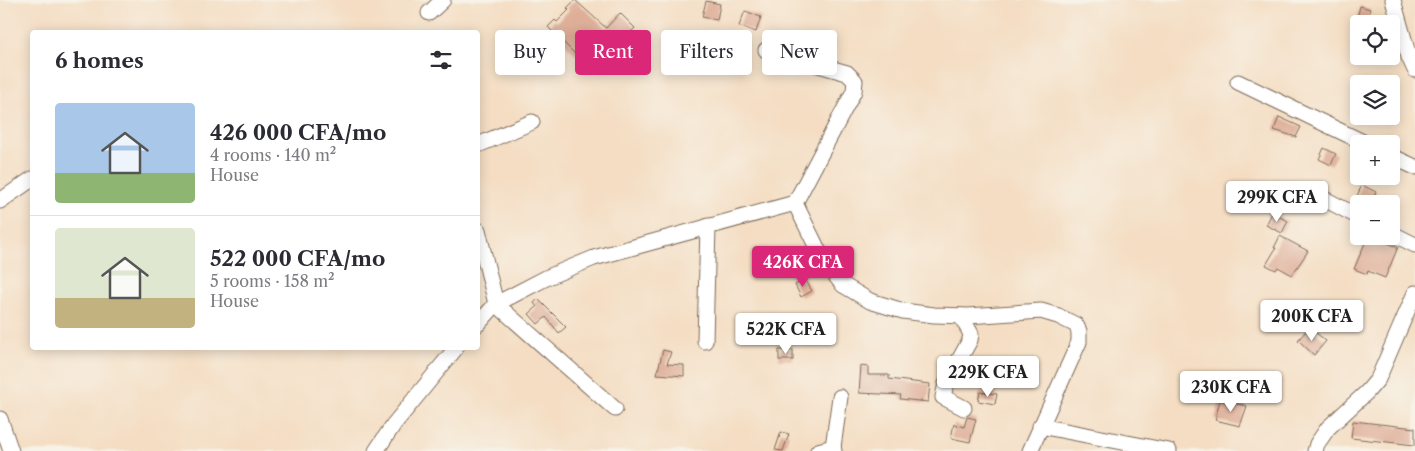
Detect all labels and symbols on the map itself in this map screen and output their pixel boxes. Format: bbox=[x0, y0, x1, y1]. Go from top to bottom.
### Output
pin: 299K CFA bbox=[1225, 180, 1329, 223]
pin: 426K CFA bbox=[751, 246, 855, 288]
pin: 200K CFA bbox=[1260, 300, 1364, 342]
pin: 522K CFA bbox=[734, 312, 838, 355]
pin: 229K CFA bbox=[936, 356, 1040, 398]
pin: 230K CFA bbox=[1179, 370, 1283, 413]

